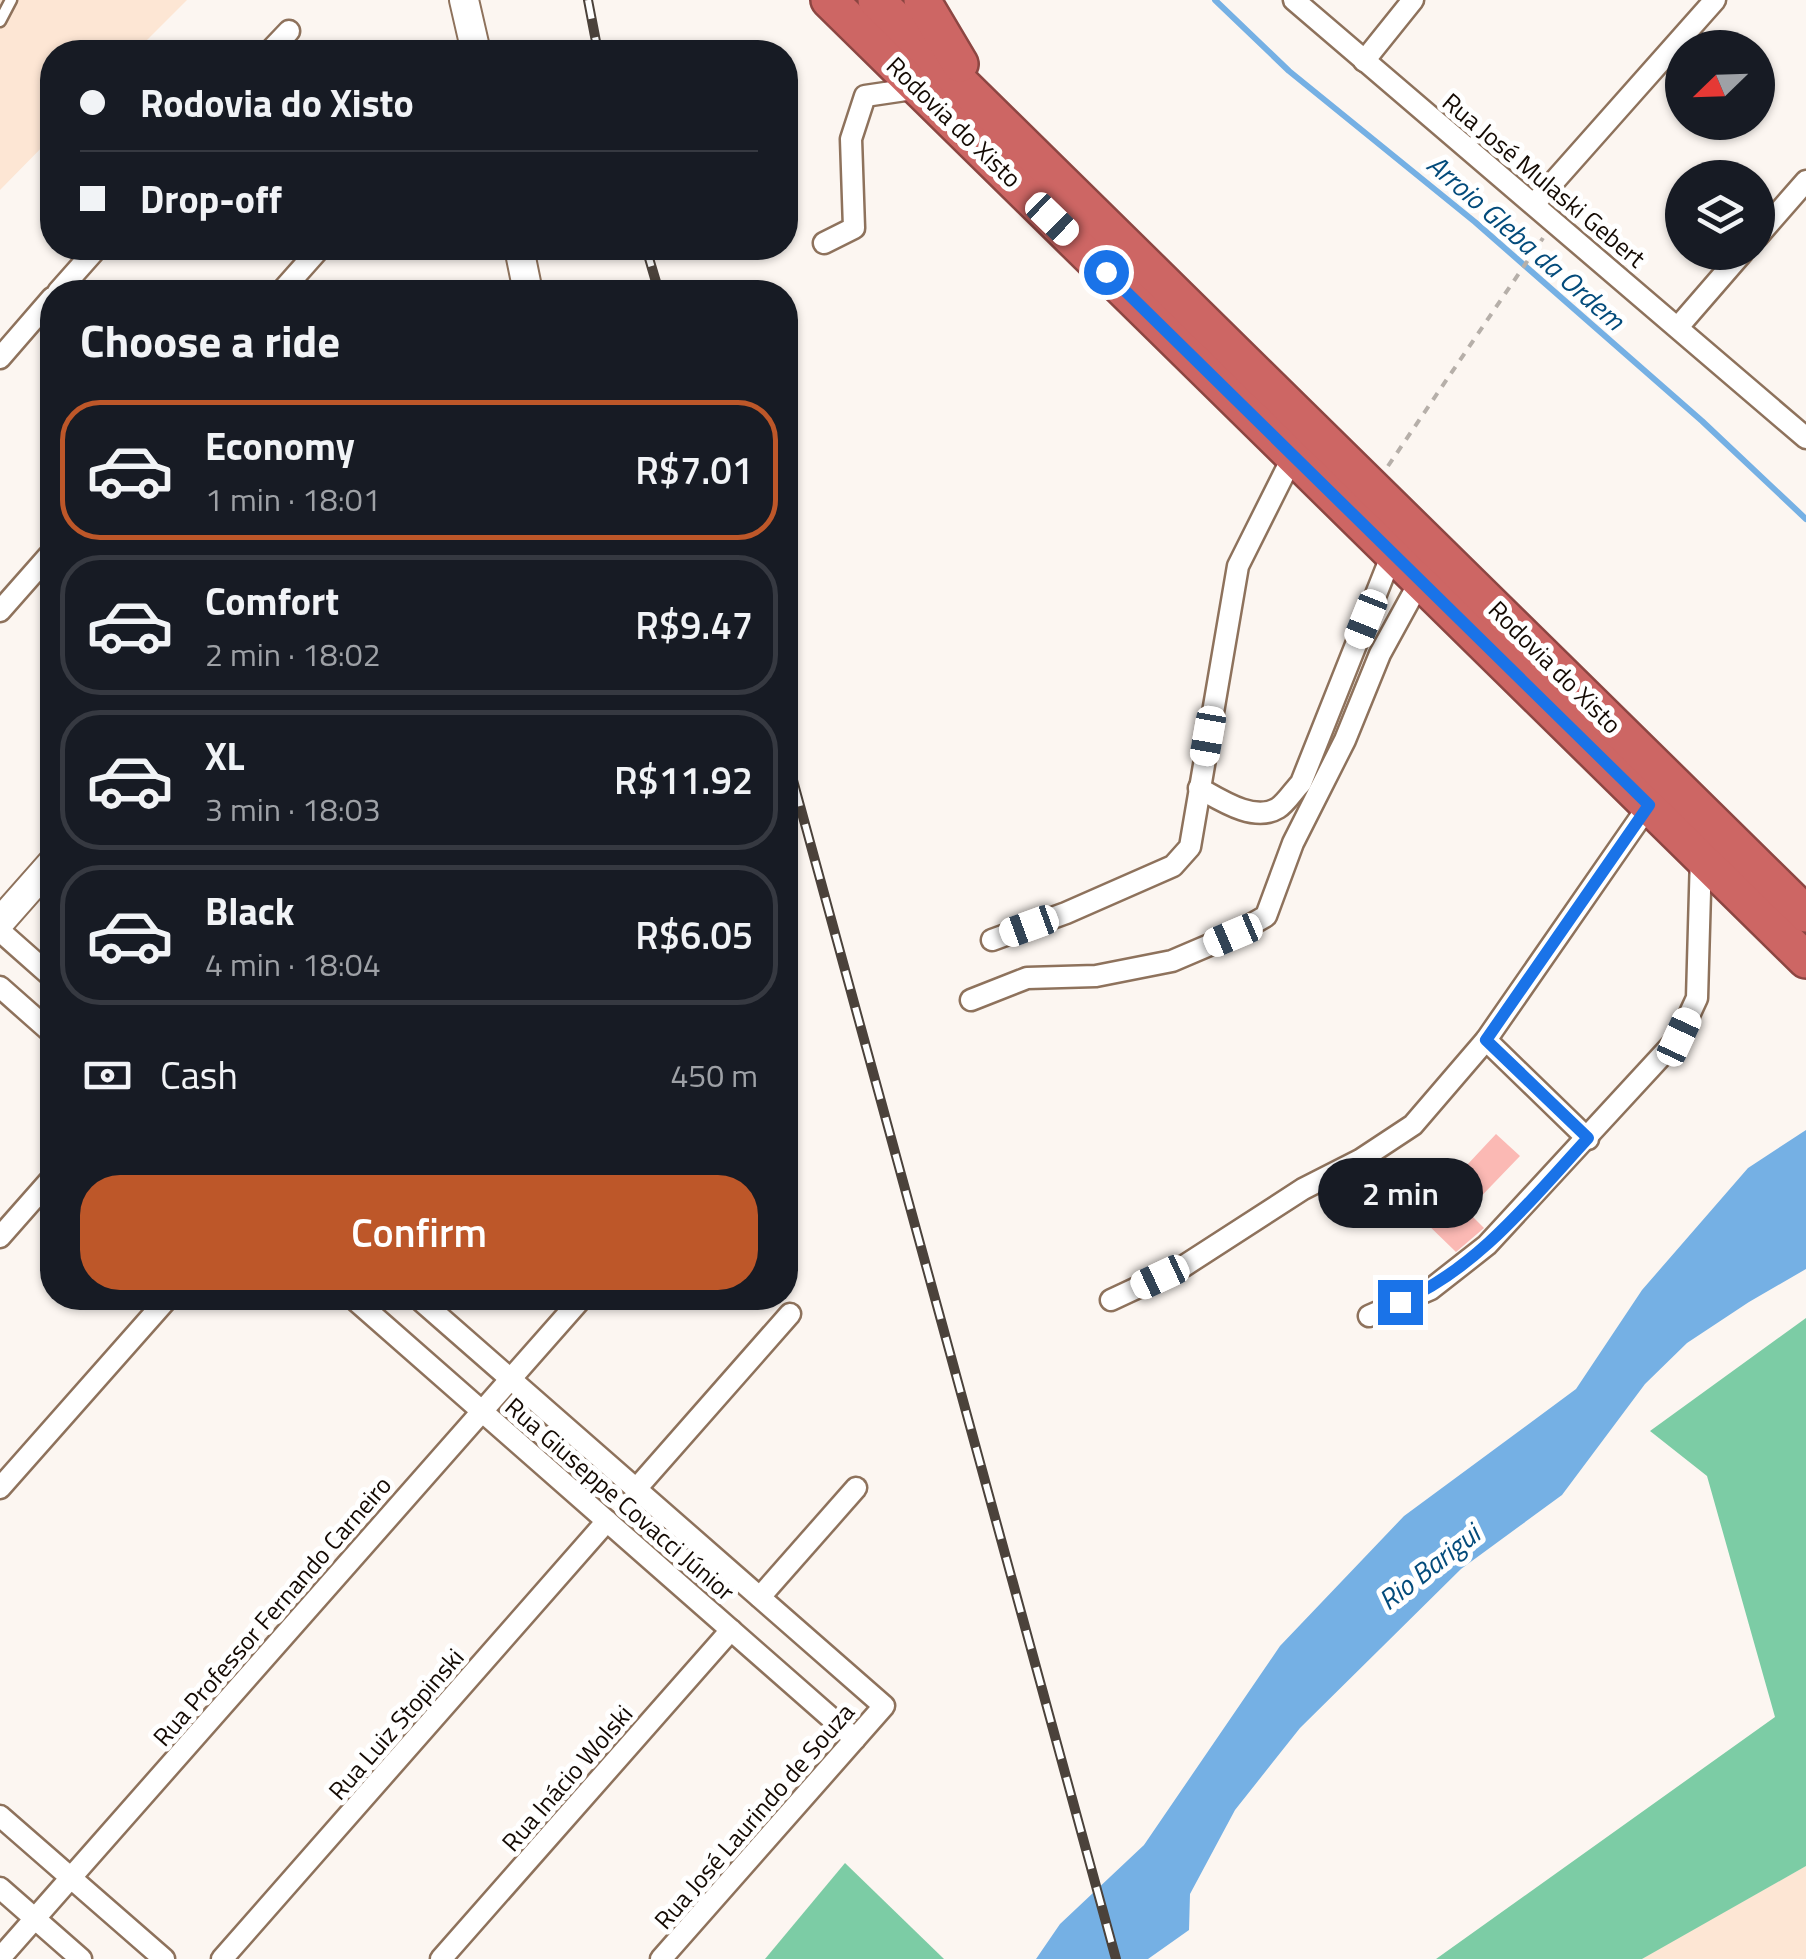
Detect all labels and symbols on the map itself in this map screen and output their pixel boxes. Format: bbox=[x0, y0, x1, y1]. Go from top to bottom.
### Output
north arrow bbox=[1665, 30, 1775, 140]
street label: Rodovia do Xisto bbox=[878, 48, 1030, 196]
street label: Rua José Mulaski Gebert bbox=[1434, 83, 1654, 277]
water label: Arroio Gleba da Ordem bbox=[1418, 143, 1636, 341]
car bbox=[1020, 187, 1084, 251]
route start bbox=[1084, 250, 1129, 295]
car bbox=[1341, 586, 1391, 652]
street label: Rodovia do Xisto bbox=[1480, 592, 1630, 742]
car bbox=[1188, 704, 1228, 768]
car bbox=[996, 902, 1062, 950]
car bbox=[1200, 909, 1266, 961]
car bbox=[1653, 1003, 1705, 1071]
callout: 2 min bbox=[1318, 1157, 1482, 1227]
car bbox=[1126, 1251, 1194, 1303]
route end bbox=[1378, 1280, 1423, 1325]
street label: Rua Giuseppe Covacci Júnior bbox=[497, 1388, 744, 1610]
street label: Rua Professor Fernando Carneiro bbox=[144, 1467, 400, 1755]
water label: Rio Barigui bbox=[1369, 1511, 1491, 1620]
street label: Rua Luiz Stopinski bbox=[319, 1640, 473, 1808]
street label: Rua José Laurindo de Souza bbox=[645, 1694, 864, 1938]
street label: Rua Inácio Wolski bbox=[492, 1696, 642, 1860]

